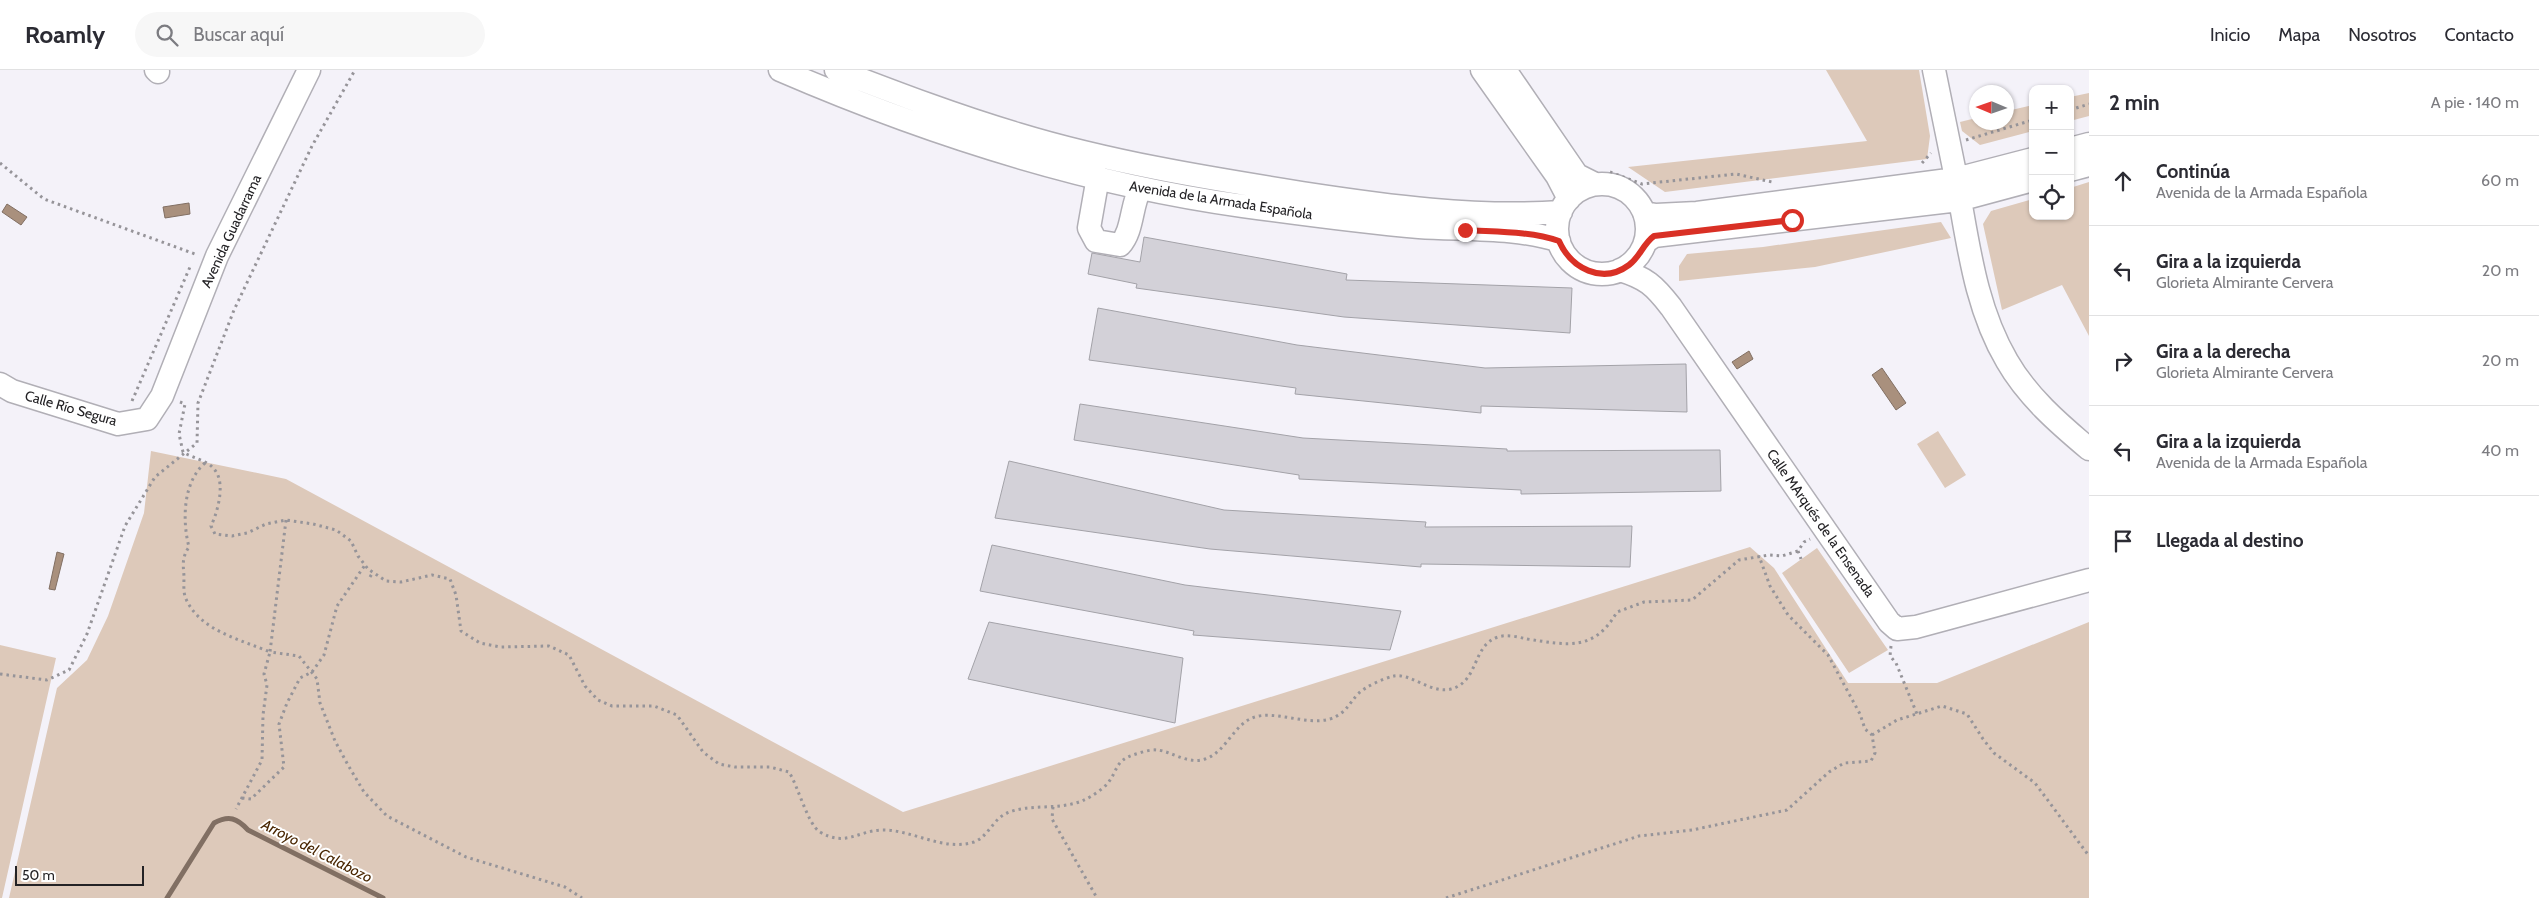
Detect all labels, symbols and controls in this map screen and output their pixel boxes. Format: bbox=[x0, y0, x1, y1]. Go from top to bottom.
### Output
search box bbox=[135, 12, 485, 57]
text: Roamly bbox=[25, 20, 105, 49]
icon: search bbox=[153, 21, 181, 49]
text: Buscar aquí bbox=[193, 23, 284, 46]
text: Inicio bbox=[2210, 24, 2250, 46]
text: Mapa bbox=[2278, 24, 2320, 46]
text: Nosotros bbox=[2348, 24, 2417, 46]
text: Contacto bbox=[2445, 24, 2514, 46]
north arrow bbox=[1969, 85, 2014, 130]
map controls bbox=[2029, 85, 2074, 220]
button: + bbox=[2029, 85, 2074, 130]
text: 2 min bbox=[2109, 90, 2160, 115]
text: A pie · 140 m bbox=[2431, 93, 2519, 112]
button: − bbox=[2029, 130, 2074, 175]
text: Continúa bbox=[2156, 160, 2230, 183]
icon: ahead bbox=[2109, 167, 2137, 195]
street label: Avenida Guadarrama bbox=[197, 171, 265, 290]
text: 60 m bbox=[2481, 171, 2519, 190]
button: locate bbox=[2029, 175, 2074, 220]
street label: Avenida de la Armada Española bbox=[1128, 177, 1314, 223]
text: Avenida de la Armada Española bbox=[2156, 183, 2367, 202]
route start bbox=[1781, 209, 1804, 232]
route end bbox=[1454, 219, 1477, 242]
text: Gira a la izquierda bbox=[2156, 250, 2301, 273]
icon: left bbox=[2109, 257, 2137, 285]
text: 20 m bbox=[2482, 261, 2519, 280]
text: Glorieta Almirante Cervera bbox=[2156, 273, 2333, 292]
text: Gira a la derecha bbox=[2156, 340, 2291, 363]
icon: right bbox=[2109, 347, 2137, 375]
text: 20 m bbox=[2482, 351, 2519, 370]
text: Glorieta Almirante Cervera bbox=[2156, 363, 2333, 382]
street label: Calle Río Segura bbox=[23, 386, 119, 430]
text: Gira a la izquierda bbox=[2156, 430, 2301, 453]
icon: left bbox=[2109, 437, 2137, 465]
text: 40 m bbox=[2481, 441, 2519, 460]
street label: Calle MArqués de la Ensenada bbox=[1763, 446, 1879, 601]
text: Avenida de la Armada Española bbox=[2156, 453, 2367, 472]
icon: arrive bbox=[2109, 527, 2137, 555]
text: Llegada al destino bbox=[2156, 529, 2303, 552]
water label: Arroyo del Calabozo bbox=[258, 815, 375, 887]
scale bar bbox=[15, 863, 144, 886]
text: 50 m bbox=[22, 866, 55, 884]

